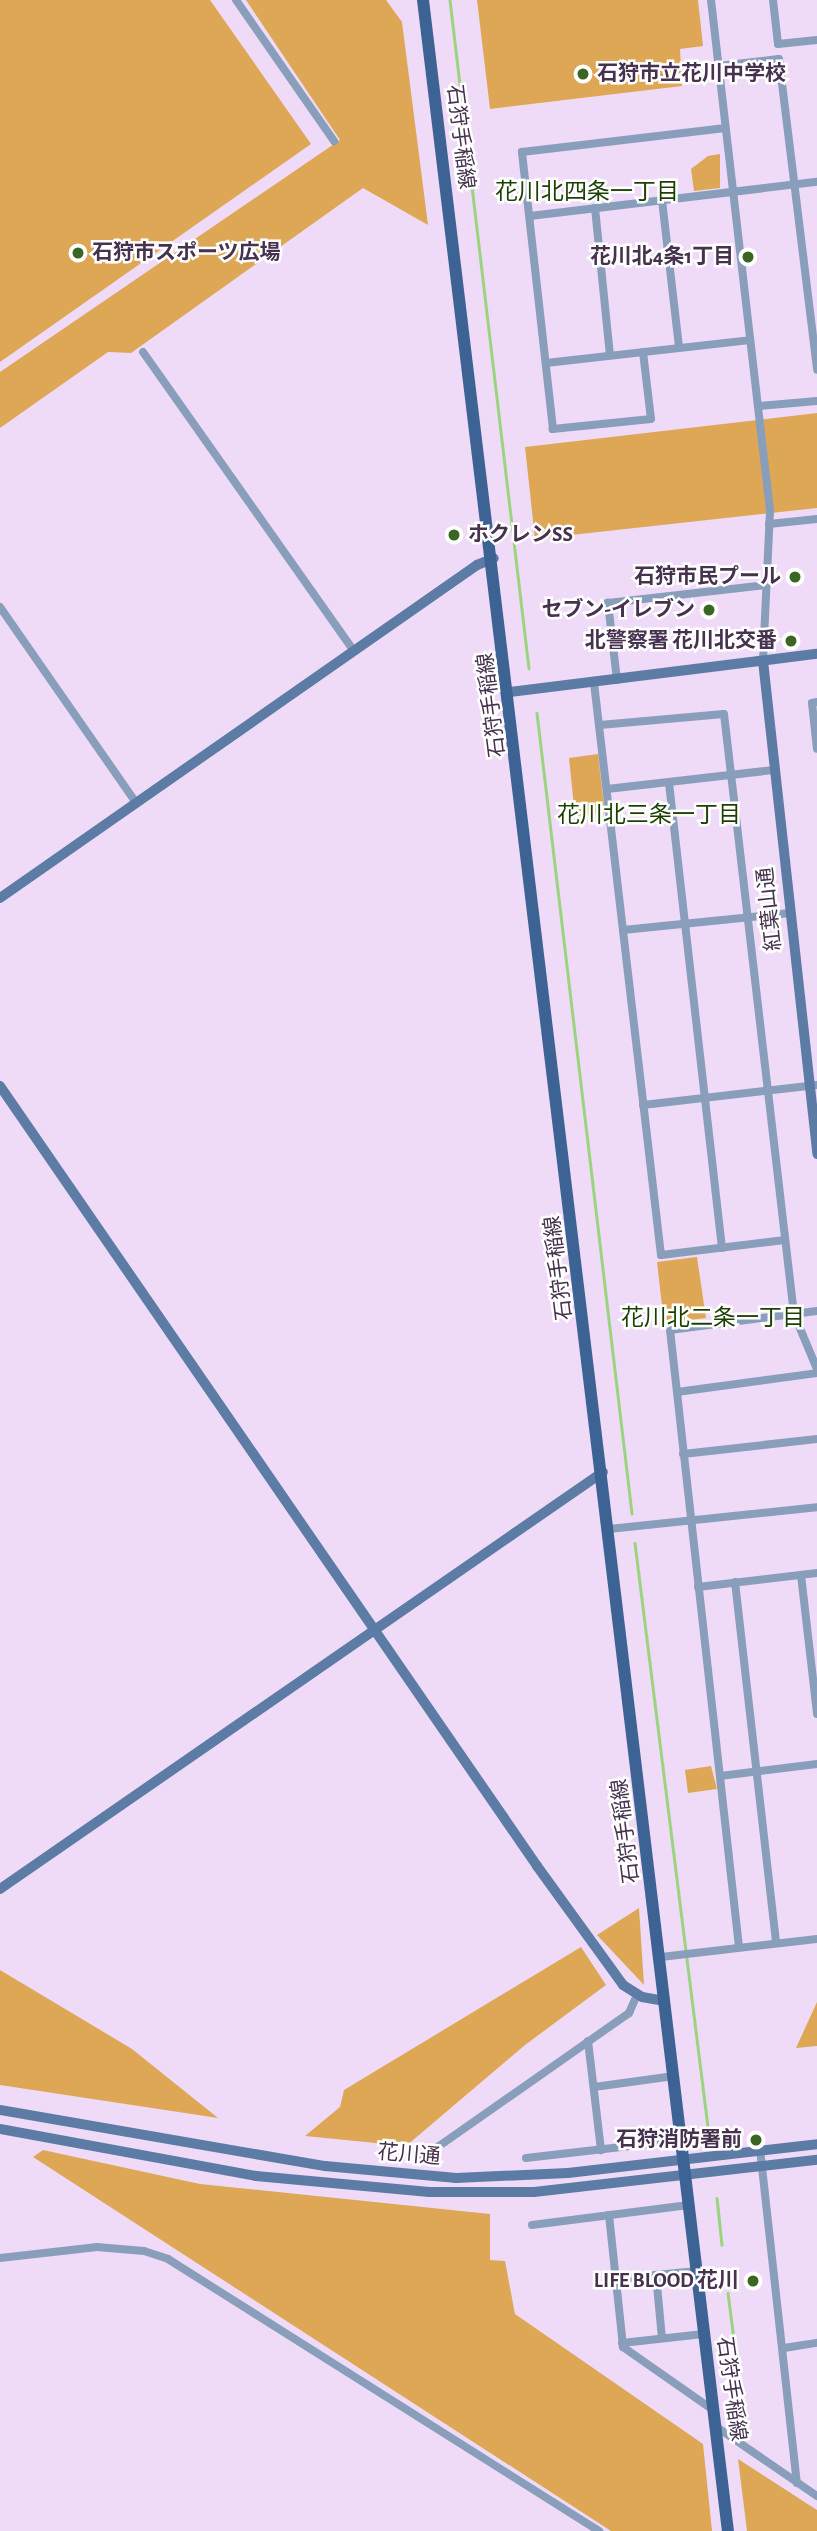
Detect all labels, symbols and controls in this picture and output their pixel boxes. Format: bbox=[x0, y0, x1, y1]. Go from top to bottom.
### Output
place label: 石狩市立花川中学校 bbox=[597, 61, 786, 87]
marker: 石狩市立花川中学校 bbox=[575, 66, 591, 82]
street label: 石狩手稲線 bbox=[441, 83, 479, 191]
district label: 花川北四条一丁目 bbox=[495, 179, 679, 207]
place label: 石狩市スポーツ広場 bbox=[92, 240, 281, 266]
place label: 花川北4条1丁目 bbox=[590, 244, 734, 270]
marker: 石狩市スポーツ広場 bbox=[70, 245, 86, 261]
marker: 花川北4条1丁目 bbox=[740, 249, 756, 265]
place label: ホクレンSS bbox=[468, 522, 573, 548]
marker: ホクレンSS bbox=[446, 527, 462, 543]
place label: 石狩市民プール bbox=[634, 564, 781, 590]
marker: 石狩市民プール bbox=[787, 569, 803, 585]
place label: セブン-イレブン bbox=[542, 597, 695, 623]
marker: セブン-イレブン bbox=[701, 602, 717, 618]
place label: 北警察署 花川北交番 bbox=[585, 628, 777, 654]
marker: 北警察署 花川北交番 bbox=[783, 633, 799, 649]
street label: 石狩手稲線 bbox=[473, 651, 511, 759]
district label: 花川北三条一丁目 bbox=[557, 802, 741, 830]
street label: 紅葉山通 bbox=[753, 866, 787, 952]
street label: 石狩手稲線 bbox=[540, 1214, 578, 1322]
district label: 花川北二条一丁目 bbox=[621, 1305, 805, 1333]
street label: 石狩手稲線 bbox=[607, 1777, 645, 1885]
place label: 石狩消防署前 bbox=[616, 2127, 742, 2153]
marker: 石狩消防署前 bbox=[748, 2132, 764, 2148]
street label: 花川通 bbox=[377, 2140, 441, 2170]
place label: LIFE BLOOD 花川 bbox=[594, 2268, 739, 2294]
marker: LIFE BLOOD 花川 bbox=[745, 2273, 761, 2289]
street label: 石狩手稲線 bbox=[711, 2335, 751, 2443]

